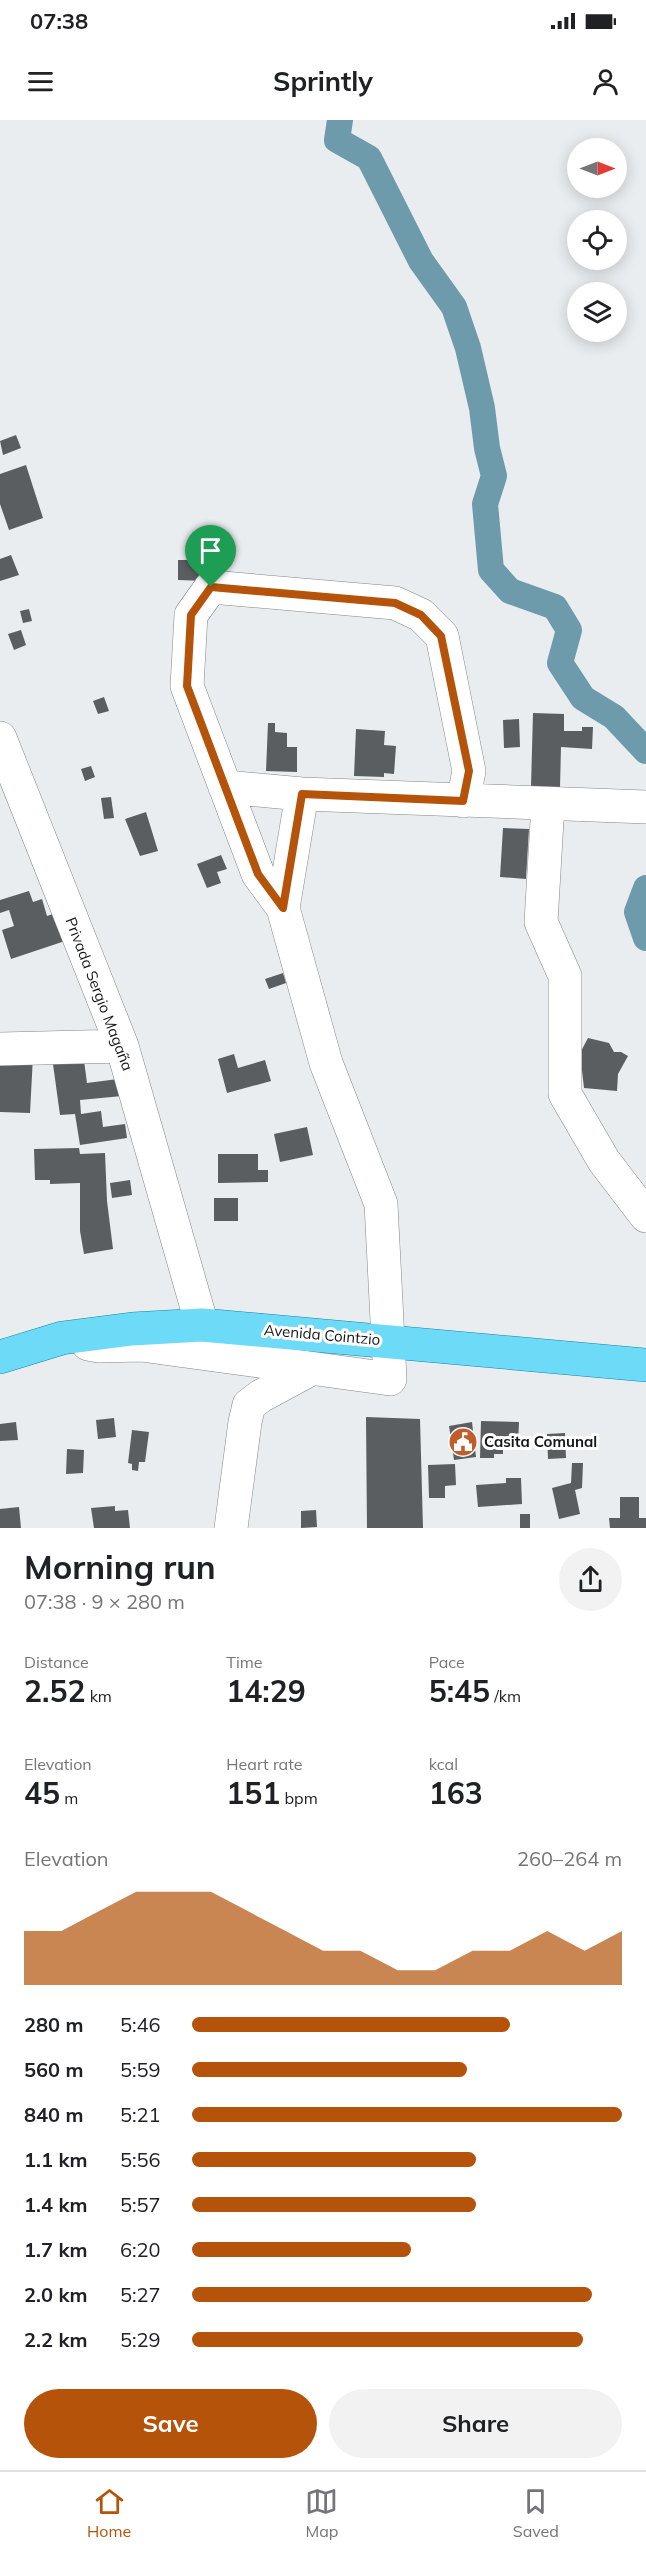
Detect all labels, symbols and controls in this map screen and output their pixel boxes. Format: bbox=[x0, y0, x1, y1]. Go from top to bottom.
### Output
text: 07:38 bbox=[30, 7, 88, 35]
text: Sprintly bbox=[273, 64, 373, 98]
icon: menu bbox=[24, 65, 57, 98]
icon: person bbox=[589, 65, 622, 98]
north arrow bbox=[567, 138, 627, 198]
map controls bbox=[567, 138, 627, 342]
button: locate bbox=[567, 210, 627, 270]
button: layers bbox=[567, 282, 627, 342]
pin bbox=[185, 525, 236, 587]
icon: arrive bbox=[194, 534, 227, 567]
street label: Privada Sergio Magaña bbox=[61, 914, 138, 1073]
street label: Avenida Cointzio bbox=[263, 1320, 381, 1349]
public building icon: Casita Comunal bbox=[447, 1426, 479, 1458]
place label: Casita Comunal bbox=[484, 1432, 597, 1451]
text: Morning run bbox=[24, 1546, 216, 1587]
button: share bbox=[559, 1548, 622, 1611]
text: 07:38 · 9 × 280 m bbox=[24, 1589, 185, 1614]
text: Distance bbox=[24, 1652, 89, 1672]
text: Time bbox=[226, 1652, 263, 1672]
text: Pace bbox=[429, 1652, 465, 1672]
text: 2.52 bbox=[24, 1672, 85, 1710]
text: 14:29 bbox=[226, 1672, 306, 1710]
text: 5:45 bbox=[429, 1672, 490, 1710]
text: km bbox=[85, 1686, 112, 1706]
text: /km bbox=[490, 1686, 521, 1706]
text: Elevation bbox=[24, 1754, 92, 1774]
text: Heart rate bbox=[226, 1754, 302, 1774]
text: kcal bbox=[429, 1754, 458, 1774]
text: 45 bbox=[24, 1774, 60, 1812]
text: 151 bbox=[226, 1774, 280, 1812]
text: 163 bbox=[429, 1774, 483, 1812]
text: m bbox=[60, 1788, 78, 1808]
text: bpm bbox=[280, 1788, 318, 1808]
text: Elevation bbox=[24, 1846, 109, 1871]
text: 260–264 m bbox=[517, 1846, 622, 1871]
text: 280 m bbox=[24, 2012, 83, 2037]
text: 5:46 bbox=[120, 2012, 161, 2037]
text: 560 m bbox=[24, 2057, 83, 2082]
text: 5:59 bbox=[120, 2057, 161, 2082]
text: 840 m bbox=[24, 2102, 83, 2127]
text: 5:21 bbox=[120, 2102, 161, 2127]
text: 1.1 km bbox=[24, 2147, 87, 2172]
text: 5:56 bbox=[120, 2147, 161, 2172]
text: 1.4 km bbox=[24, 2192, 87, 2217]
text: 5:57 bbox=[120, 2192, 161, 2217]
text: 1.7 km bbox=[24, 2237, 87, 2262]
text: 6:20 bbox=[120, 2237, 161, 2262]
text: 2.0 km bbox=[24, 2282, 87, 2307]
text: 5:27 bbox=[120, 2282, 161, 2307]
text: 2.2 km bbox=[24, 2327, 87, 2352]
text: 5:29 bbox=[120, 2327, 161, 2352]
button: Save bbox=[24, 2389, 317, 2458]
button: Share bbox=[329, 2389, 622, 2458]
tab: Home bbox=[87, 2485, 131, 2541]
tab: Map bbox=[305, 2485, 338, 2541]
tab: Saved bbox=[513, 2485, 559, 2541]

